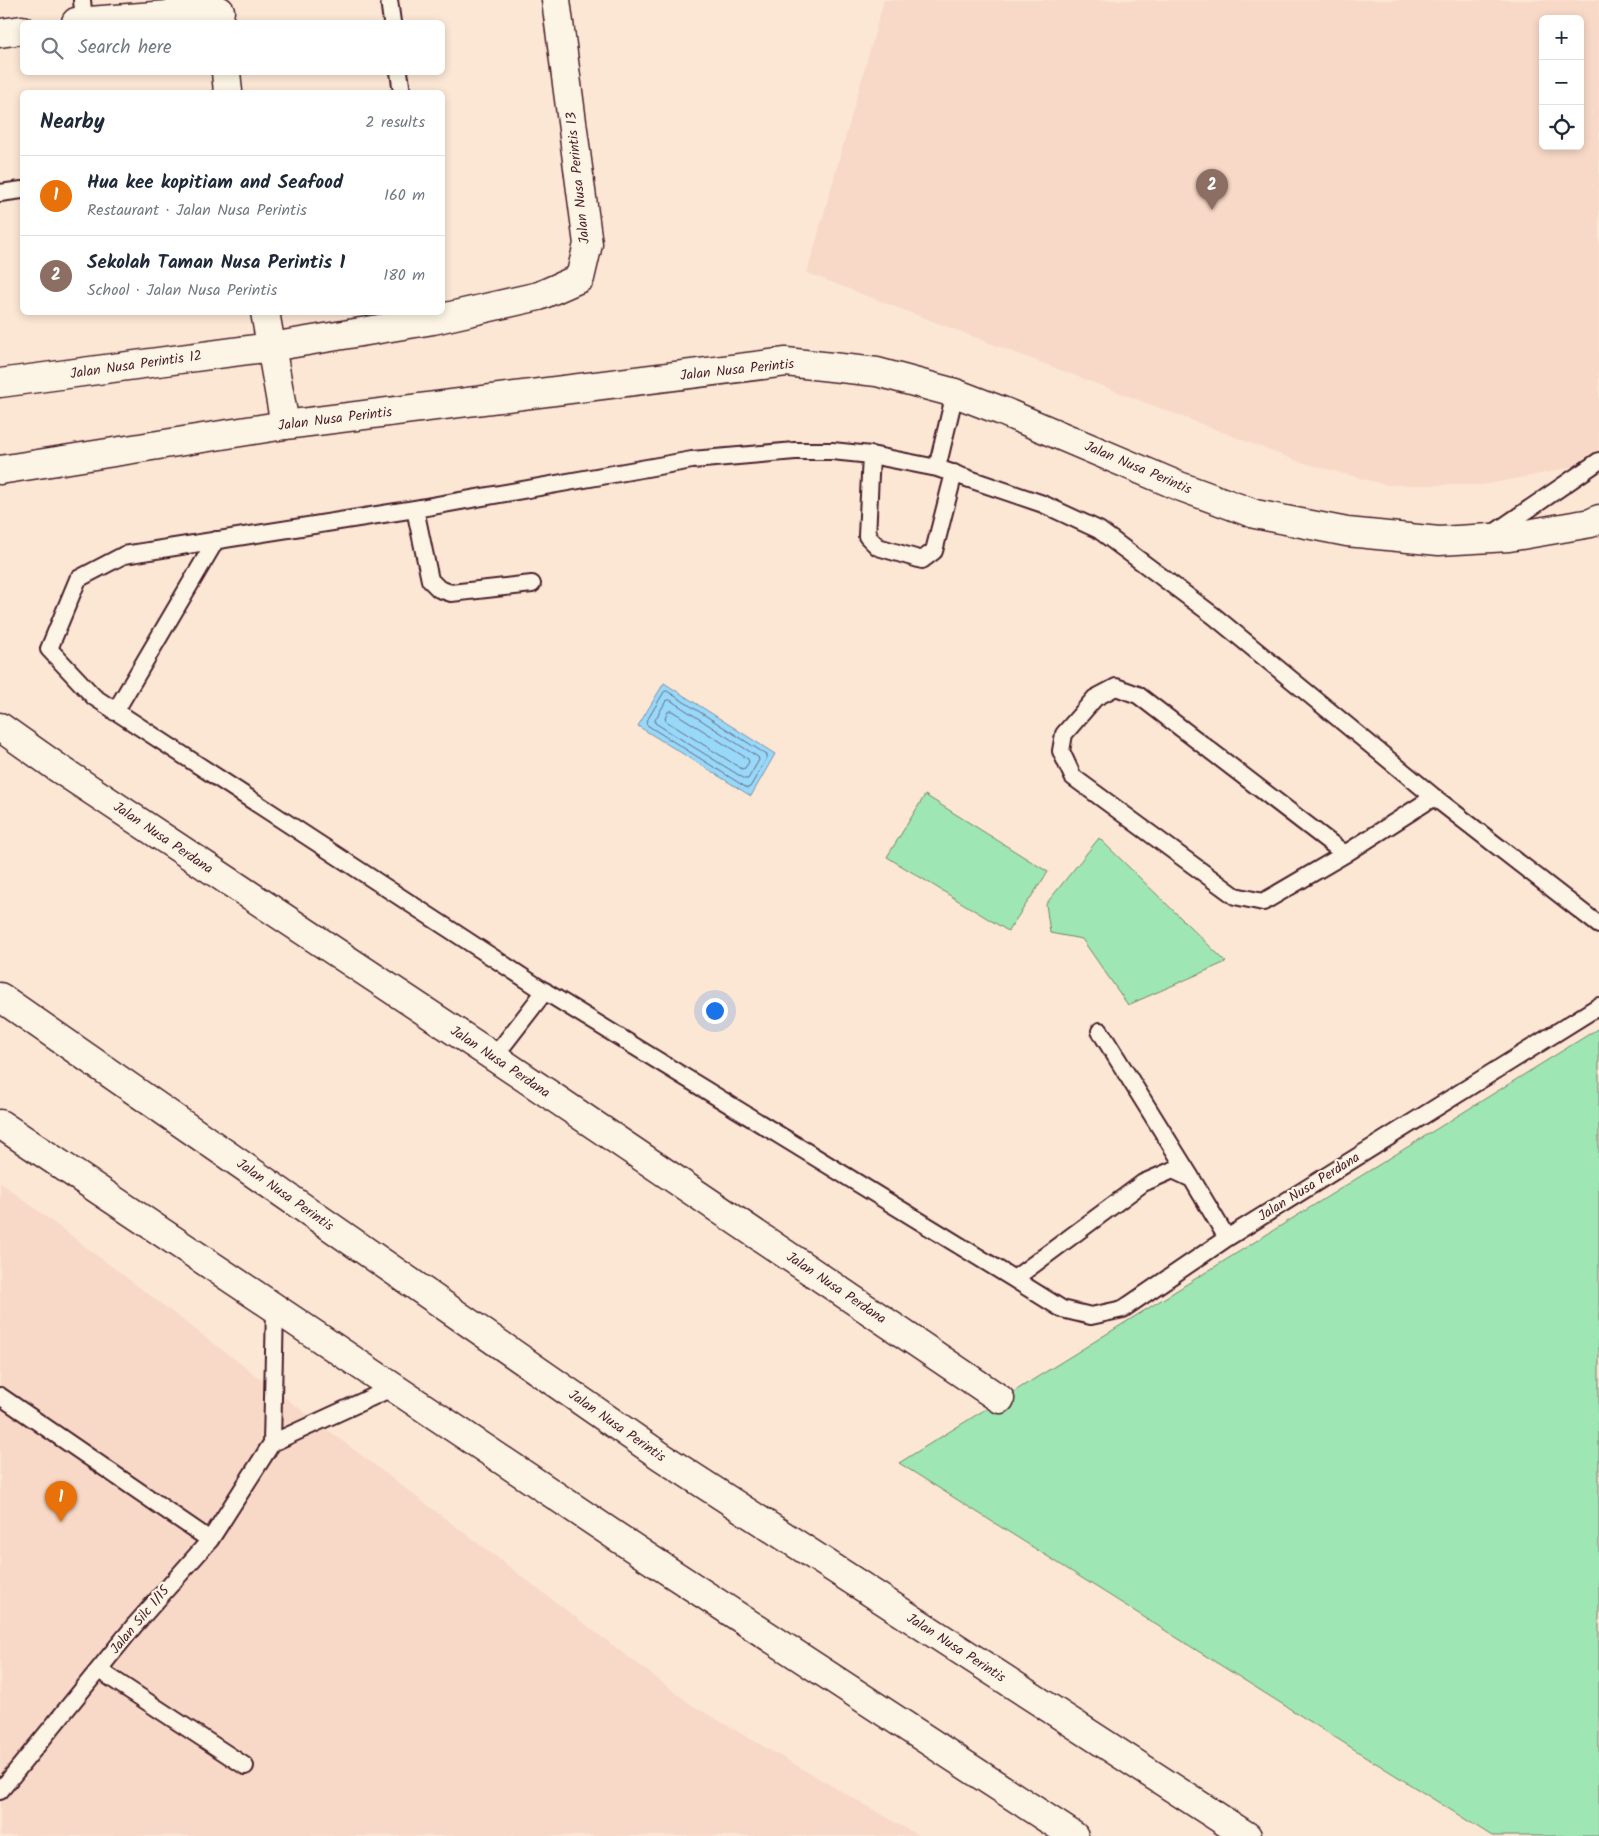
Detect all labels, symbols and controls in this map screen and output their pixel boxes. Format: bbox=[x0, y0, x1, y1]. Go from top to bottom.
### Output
map controls bbox=[1539, 15, 1584, 150]
button: + bbox=[1539, 15, 1584, 60]
search box bbox=[20, 20, 445, 75]
text: Search here bbox=[78, 33, 172, 63]
icon: search bbox=[38, 34, 66, 62]
button: − bbox=[1539, 60, 1584, 105]
button: locate bbox=[1539, 105, 1584, 150]
text: Nearby bbox=[40, 106, 105, 139]
text: 2 results bbox=[365, 110, 425, 135]
street label: Jalan Nusa Perintis 13 bbox=[560, 111, 596, 245]
text: Hua kee kopitiam and Seafood bbox=[87, 168, 343, 198]
pin: 2 bbox=[1196, 169, 1228, 210]
text: 1 bbox=[54, 183, 58, 208]
text: 160 m bbox=[384, 183, 425, 208]
text: Restaurant · Jalan Nusa Perintis bbox=[87, 198, 307, 223]
text: Sekolah Taman Nusa Perintis 1 bbox=[87, 248, 345, 278]
text: 2 bbox=[51, 263, 61, 288]
text: 180 m bbox=[383, 263, 425, 288]
text: School · Jalan Nusa Perintis bbox=[87, 278, 277, 303]
street label: Jalan Nusa Perintis 12 bbox=[69, 345, 203, 385]
street label: Jalan Nusa Perintis bbox=[679, 353, 795, 387]
street label: Jalan Nusa Perintis bbox=[277, 401, 393, 437]
street label: Jalan Nusa Perintis bbox=[1081, 435, 1195, 501]
street label: Jalan Nusa Perdana bbox=[108, 796, 218, 880]
your location bbox=[702, 998, 728, 1024]
street label: Jalan Nusa Perdana bbox=[445, 1020, 555, 1104]
street label: Jalan Nusa Perdana bbox=[1254, 1147, 1364, 1227]
street label: Jalan Nusa Perintis bbox=[232, 1153, 338, 1237]
street label: Jalan Nusa Perdana bbox=[781, 1246, 891, 1330]
street label: Jalan Nusa Perintis bbox=[564, 1384, 670, 1468]
pin: 1 bbox=[45, 1481, 77, 1522]
street label: Jalan Silc 1/15 bbox=[105, 1580, 176, 1659]
street label: Jalan Nusa Perintis bbox=[902, 1608, 1010, 1688]

